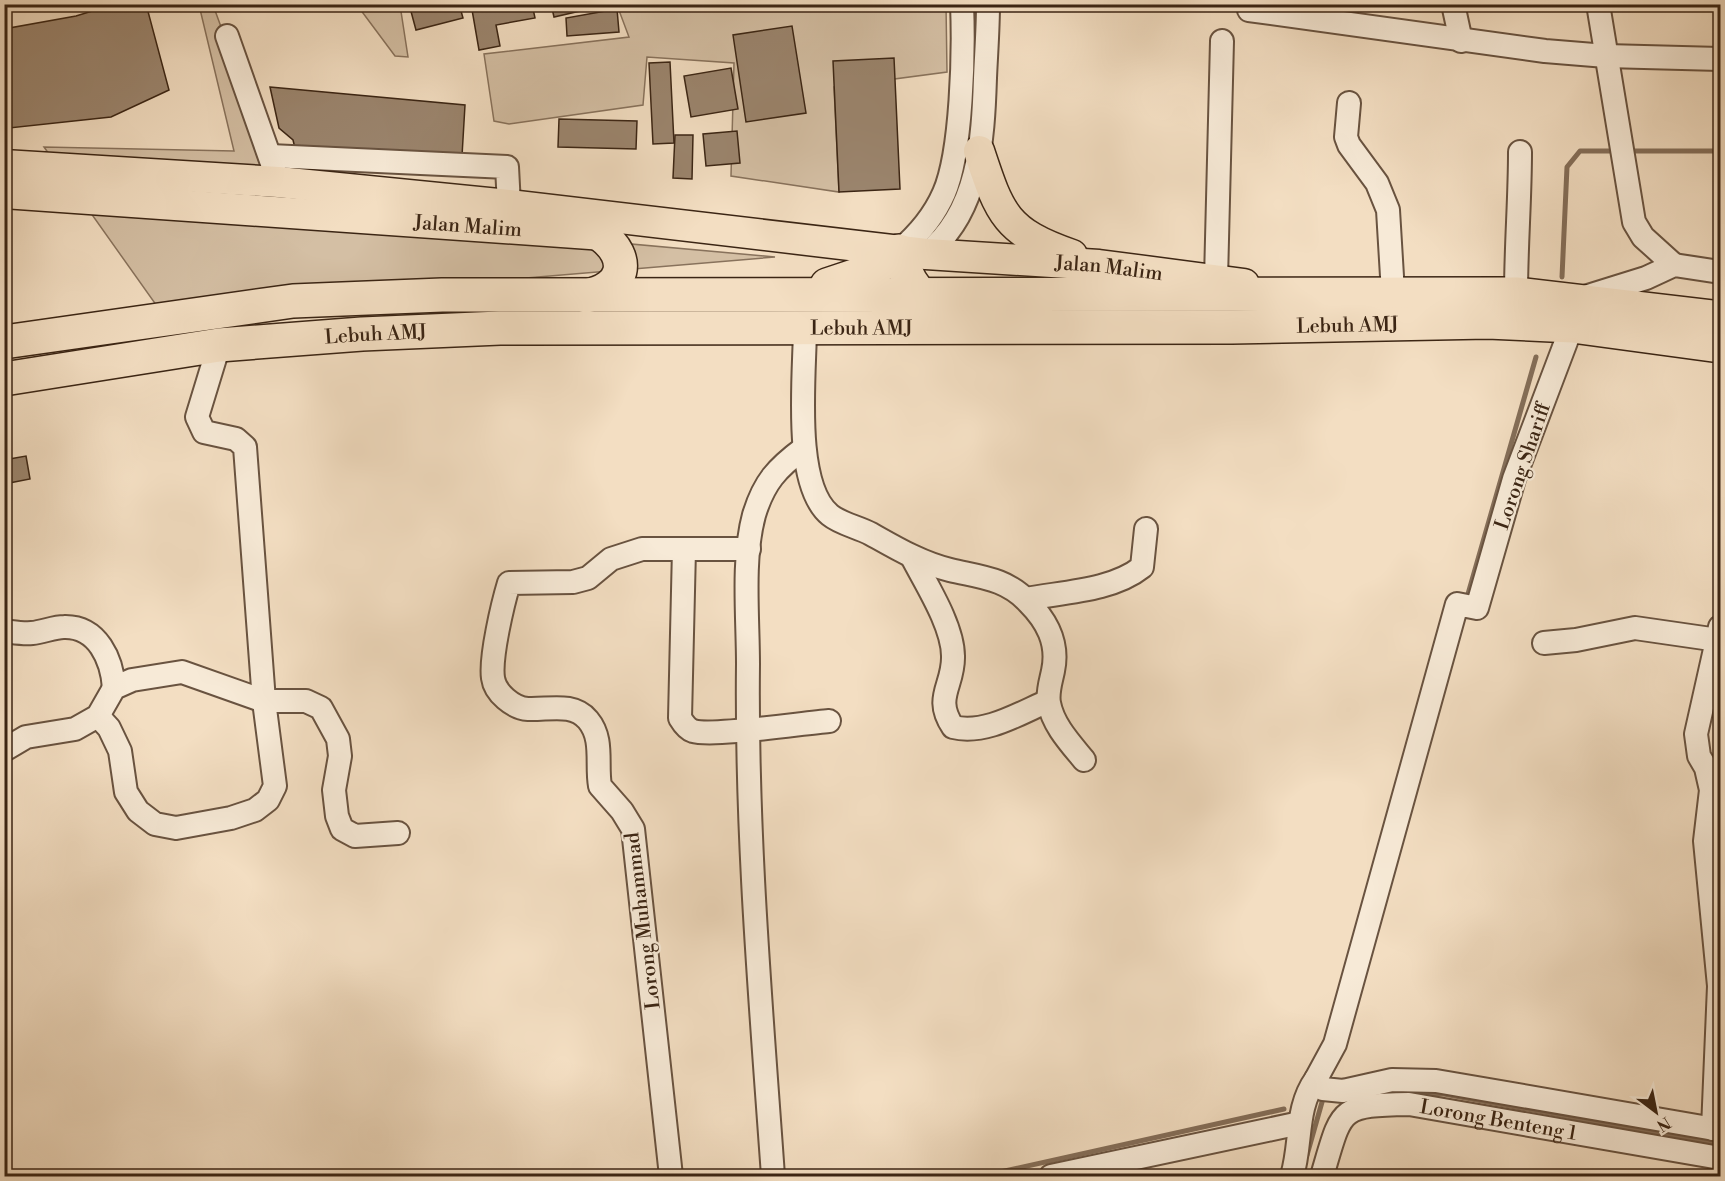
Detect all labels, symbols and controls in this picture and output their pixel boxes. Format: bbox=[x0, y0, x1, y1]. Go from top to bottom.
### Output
street label: Jalan Malim bbox=[412, 211, 523, 243]
street label: Jalan Malim bbox=[1053, 251, 1165, 287]
street label: Lebuh AMJ bbox=[1296, 313, 1399, 340]
street label: Lebuh AMJ bbox=[810, 316, 913, 342]
street label: Lebuh AMJ bbox=[324, 320, 428, 351]
street label: Lorong Shariff bbox=[1490, 399, 1557, 533]
street label: Lorong Muhammad bbox=[620, 830, 667, 1011]
north arrow bbox=[1626, 1082, 1686, 1142]
street label: Lorong Benteng 1 bbox=[1418, 1095, 1579, 1147]
text: N bbox=[1652, 1112, 1674, 1136]

